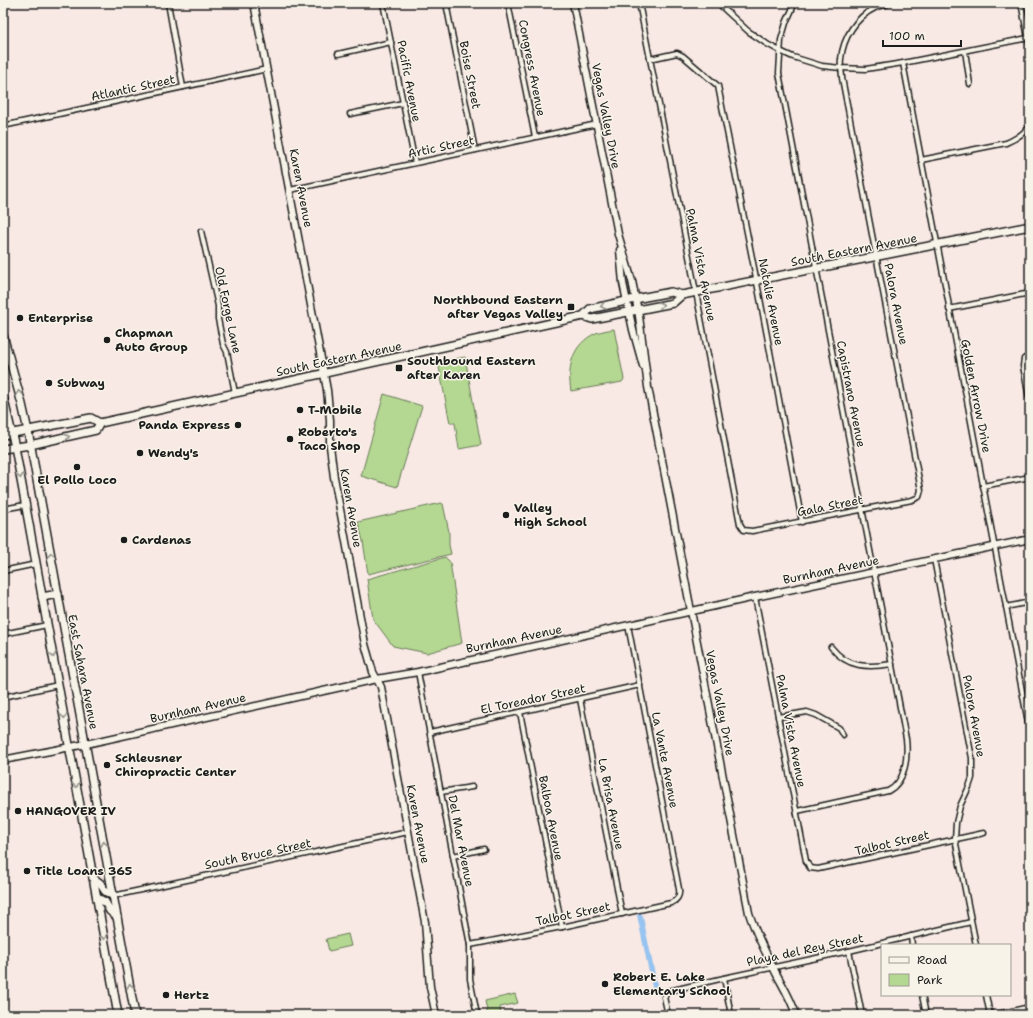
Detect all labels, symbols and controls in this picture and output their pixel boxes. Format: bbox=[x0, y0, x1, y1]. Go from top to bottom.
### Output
street label: Congress Avenue bbox=[515, 18, 549, 118]
scale bar bbox=[883, 22, 961, 48]
text: 100 m bbox=[889, 28, 925, 44]
street label: Pacific Avenue bbox=[393, 39, 425, 123]
street label: Boise Street bbox=[456, 39, 484, 111]
street label: Vegas Valley Drive bbox=[588, 62, 624, 170]
street label: Atlantic Street bbox=[89, 71, 177, 105]
street label: Artic Street bbox=[406, 132, 476, 162]
street label: Karen Avenue bbox=[285, 147, 317, 229]
street label: Palma Vista Avenue bbox=[682, 207, 720, 323]
street label: South Eastern Avenue bbox=[790, 230, 919, 270]
street label: Natalie Avenue bbox=[755, 257, 787, 347]
street label: Palora Avenue bbox=[880, 262, 912, 347]
street label: Old Forge Lane bbox=[211, 265, 245, 355]
place label: Northbound Eastern after Vegas Valley bbox=[433, 292, 563, 322]
one-way arrow bbox=[600, 301, 606, 309]
one-way arrow bbox=[658, 301, 664, 310]
marker: Northbound Eastern after Vegas Valley bbox=[566, 302, 576, 312]
place label: Enterprise bbox=[28, 310, 93, 326]
marker: Enterprise bbox=[15, 313, 25, 323]
place label: Chapman Auto Group bbox=[115, 325, 188, 355]
marker: Chapman Auto Group bbox=[102, 335, 112, 345]
street label: South Eastern Avenue bbox=[275, 338, 404, 380]
street label: Golden Arrow Drive bbox=[957, 338, 995, 454]
street label: Capistrano Avenue bbox=[833, 339, 869, 449]
place label: Southbound Eastern after Karen bbox=[407, 353, 535, 383]
marker: Southbound Eastern after Karen bbox=[394, 363, 404, 373]
place label: Subway bbox=[57, 375, 105, 391]
marker: Subway bbox=[44, 378, 54, 388]
one-way arrow bbox=[15, 389, 24, 396]
place label: T-Mobile bbox=[308, 402, 362, 418]
marker: T-Mobile bbox=[295, 405, 305, 415]
place label: Panda Express bbox=[138, 417, 230, 433]
marker: Panda Express bbox=[233, 420, 243, 430]
place label: Roberto's Taco Shop bbox=[298, 424, 360, 454]
one-way arrow bbox=[64, 433, 71, 441]
marker: Roberto's Taco Shop bbox=[285, 434, 295, 444]
place label: Wendy's bbox=[148, 445, 199, 461]
marker: Wendy's bbox=[135, 448, 145, 458]
marker: El Pollo Loco bbox=[72, 462, 82, 472]
street label: Karen Avenue bbox=[336, 467, 366, 549]
place label: El Pollo Loco bbox=[37, 472, 117, 488]
one-way arrow bbox=[15, 473, 24, 479]
street label: Gala Street bbox=[796, 492, 864, 520]
place label: Valley High School bbox=[514, 500, 587, 530]
marker: Valley High School bbox=[501, 510, 511, 520]
place label: Cardenas bbox=[132, 532, 191, 548]
marker: Cardenas bbox=[119, 535, 129, 545]
one-way arrow bbox=[47, 552, 55, 559]
street label: Burnham Avenue bbox=[781, 552, 881, 588]
street label: East Sahara Avenue bbox=[64, 613, 102, 731]
street label: Burnham Avenue bbox=[464, 621, 564, 657]
street label: Vegas Valley Drive bbox=[702, 649, 738, 757]
one-way arrow bbox=[48, 652, 56, 658]
street label: Palma Vista Avenue bbox=[772, 673, 810, 789]
street label: Palora Avenue bbox=[959, 674, 989, 759]
street label: El Toreador Street bbox=[479, 680, 587, 718]
street label: Burnham Avenue bbox=[148, 689, 248, 727]
street label: La Vante Avenue bbox=[648, 710, 682, 810]
one-way arrow bbox=[59, 713, 67, 719]
place label: Schleusner Chiropractic Center bbox=[115, 750, 237, 780]
street label: La Brisa Avenue bbox=[594, 757, 628, 851]
marker: Schleusner Chiropractic Center bbox=[102, 760, 112, 770]
street label: Balboa Avenue bbox=[535, 774, 567, 862]
one-way arrow bbox=[72, 782, 80, 789]
street label: Karen Avenue bbox=[402, 783, 434, 865]
street label: Del Mar Avenue bbox=[444, 794, 478, 888]
place label: HANGOVER IV bbox=[26, 803, 116, 819]
marker: HANGOVER IV bbox=[13, 806, 23, 816]
street label: Talbot Street bbox=[853, 827, 931, 859]
street label: South Bruce Street bbox=[203, 835, 313, 873]
one-way arrow bbox=[100, 841, 108, 847]
place label: Title Loans 365 bbox=[35, 863, 132, 879]
marker: Title Loans 365 bbox=[22, 866, 32, 876]
street label: Talbot Street bbox=[534, 898, 612, 930]
street label: Playa del Rey Street bbox=[745, 930, 865, 970]
one-way arrow bbox=[99, 934, 108, 940]
legend bbox=[881, 944, 1011, 996]
text: Road bbox=[917, 952, 948, 968]
place label: Robert E. Lake Elementary School bbox=[613, 969, 730, 999]
text: Park bbox=[917, 972, 943, 988]
marker: Robert E. Lake Elementary School bbox=[600, 979, 610, 989]
one-way arrow bbox=[126, 983, 135, 989]
place label: Hertz bbox=[174, 987, 209, 1003]
marker: Hertz bbox=[161, 990, 171, 1000]

